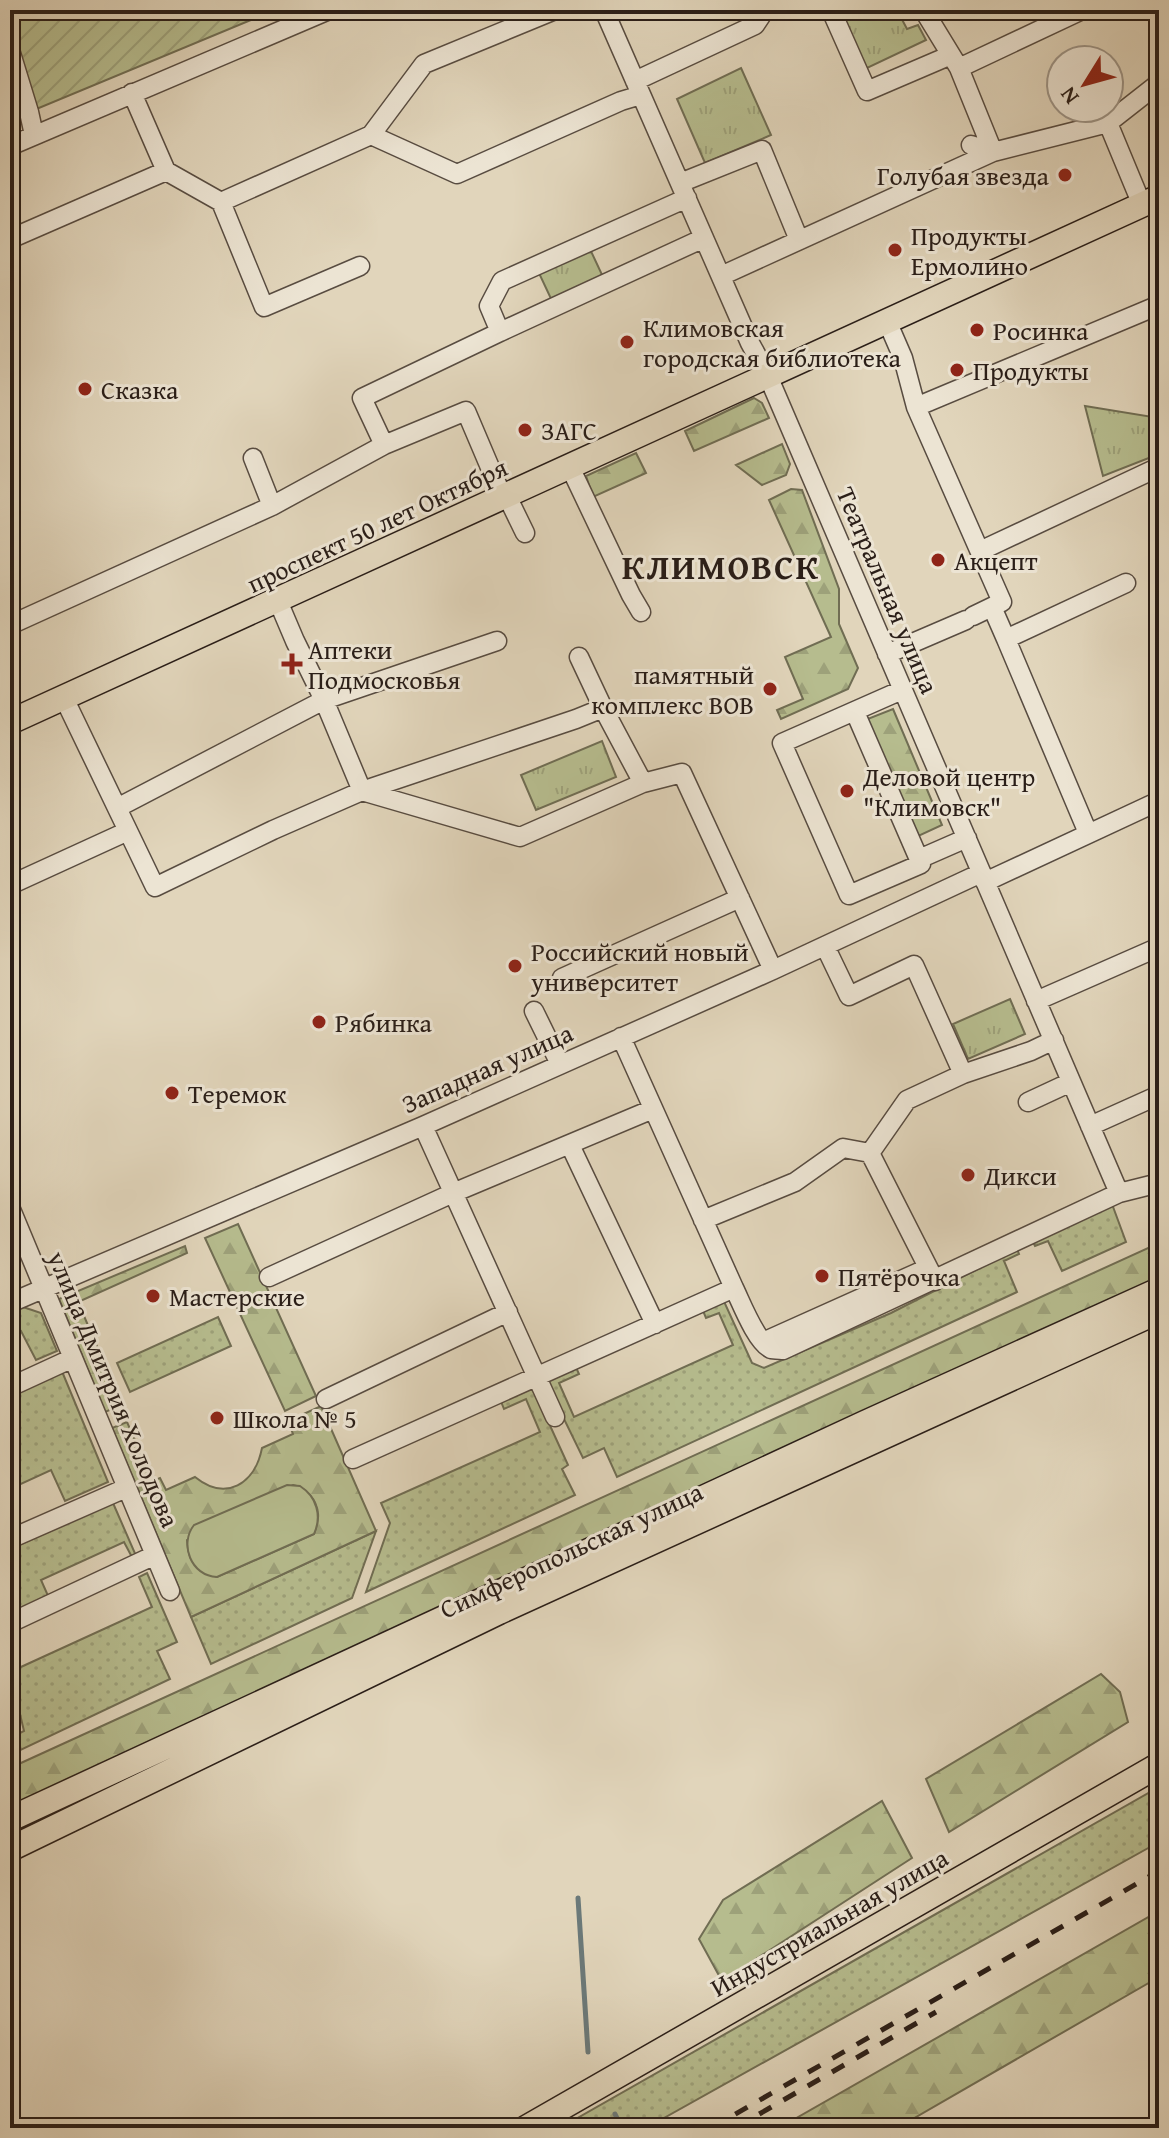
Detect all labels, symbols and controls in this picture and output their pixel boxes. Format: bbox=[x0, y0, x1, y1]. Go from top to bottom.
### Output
north arrow bbox=[1045, 44, 1125, 124]
text: N bbox=[1052, 80, 1086, 112]
place label: Голубая звезда bbox=[877, 156, 1050, 195]
marker: Голубая звезда bbox=[1056, 166, 1074, 184]
place label: Продукты Ермолино bbox=[911, 216, 1028, 285]
marker: Продукты Ермолино bbox=[886, 241, 904, 259]
place label: Климовская городская библиотека bbox=[643, 308, 902, 377]
place label: Росинка bbox=[993, 311, 1089, 350]
marker: Росинка bbox=[968, 321, 986, 339]
marker: Климовская городская библиотека bbox=[618, 333, 636, 351]
place label: Продукты bbox=[973, 351, 1089, 390]
marker: Продукты bbox=[948, 361, 966, 379]
place label: Сказка bbox=[101, 370, 179, 409]
marker: Сказка bbox=[76, 380, 94, 398]
place label: ЗАГС bbox=[541, 411, 597, 450]
marker: ЗАГС bbox=[516, 421, 534, 439]
street label: проспект 50 лет Октября bbox=[240, 447, 514, 603]
street label: Театральная улица bbox=[827, 481, 949, 700]
place label: Акцепт bbox=[954, 541, 1038, 580]
district label: КЛИМОВСК bbox=[622, 542, 820, 591]
marker: Акцепт bbox=[929, 551, 947, 569]
place label: Аптеки Подмосковья bbox=[308, 630, 461, 699]
marker: Аптеки Подмосковья bbox=[283, 655, 301, 673]
place label: памятный комплекс ВОВ bbox=[591, 655, 754, 724]
marker: памятный комплекс ВОВ bbox=[761, 680, 779, 698]
place label: Деловой центр "Климовск" bbox=[862, 757, 1035, 826]
marker: Деловой центр "Климовск" bbox=[838, 782, 856, 800]
place label: Российский новый университет bbox=[530, 932, 749, 1001]
marker: Российский новый университет bbox=[506, 957, 524, 975]
place label: Рябинка bbox=[335, 1003, 433, 1042]
marker: Рябинка bbox=[310, 1013, 328, 1031]
street label: Западная улица bbox=[395, 1013, 579, 1123]
place label: Теремок bbox=[188, 1074, 287, 1113]
marker: Теремок bbox=[163, 1084, 181, 1102]
place label: Дикси bbox=[983, 1156, 1057, 1195]
marker: Дикси bbox=[959, 1166, 977, 1184]
street label: улица Дмитрия Холодова bbox=[38, 1244, 190, 1534]
place label: Пятёрочка bbox=[838, 1257, 960, 1296]
marker: Пятёрочка bbox=[813, 1267, 831, 1285]
place label: Мастерские bbox=[169, 1277, 305, 1316]
marker: Мастерские bbox=[144, 1287, 162, 1305]
place label: Школа № 5 bbox=[233, 1399, 357, 1438]
marker: Школа № 5 bbox=[208, 1409, 226, 1427]
street label: Симферопольская улица bbox=[433, 1472, 709, 1628]
street label: Индустриальная улица bbox=[703, 1838, 956, 2006]

